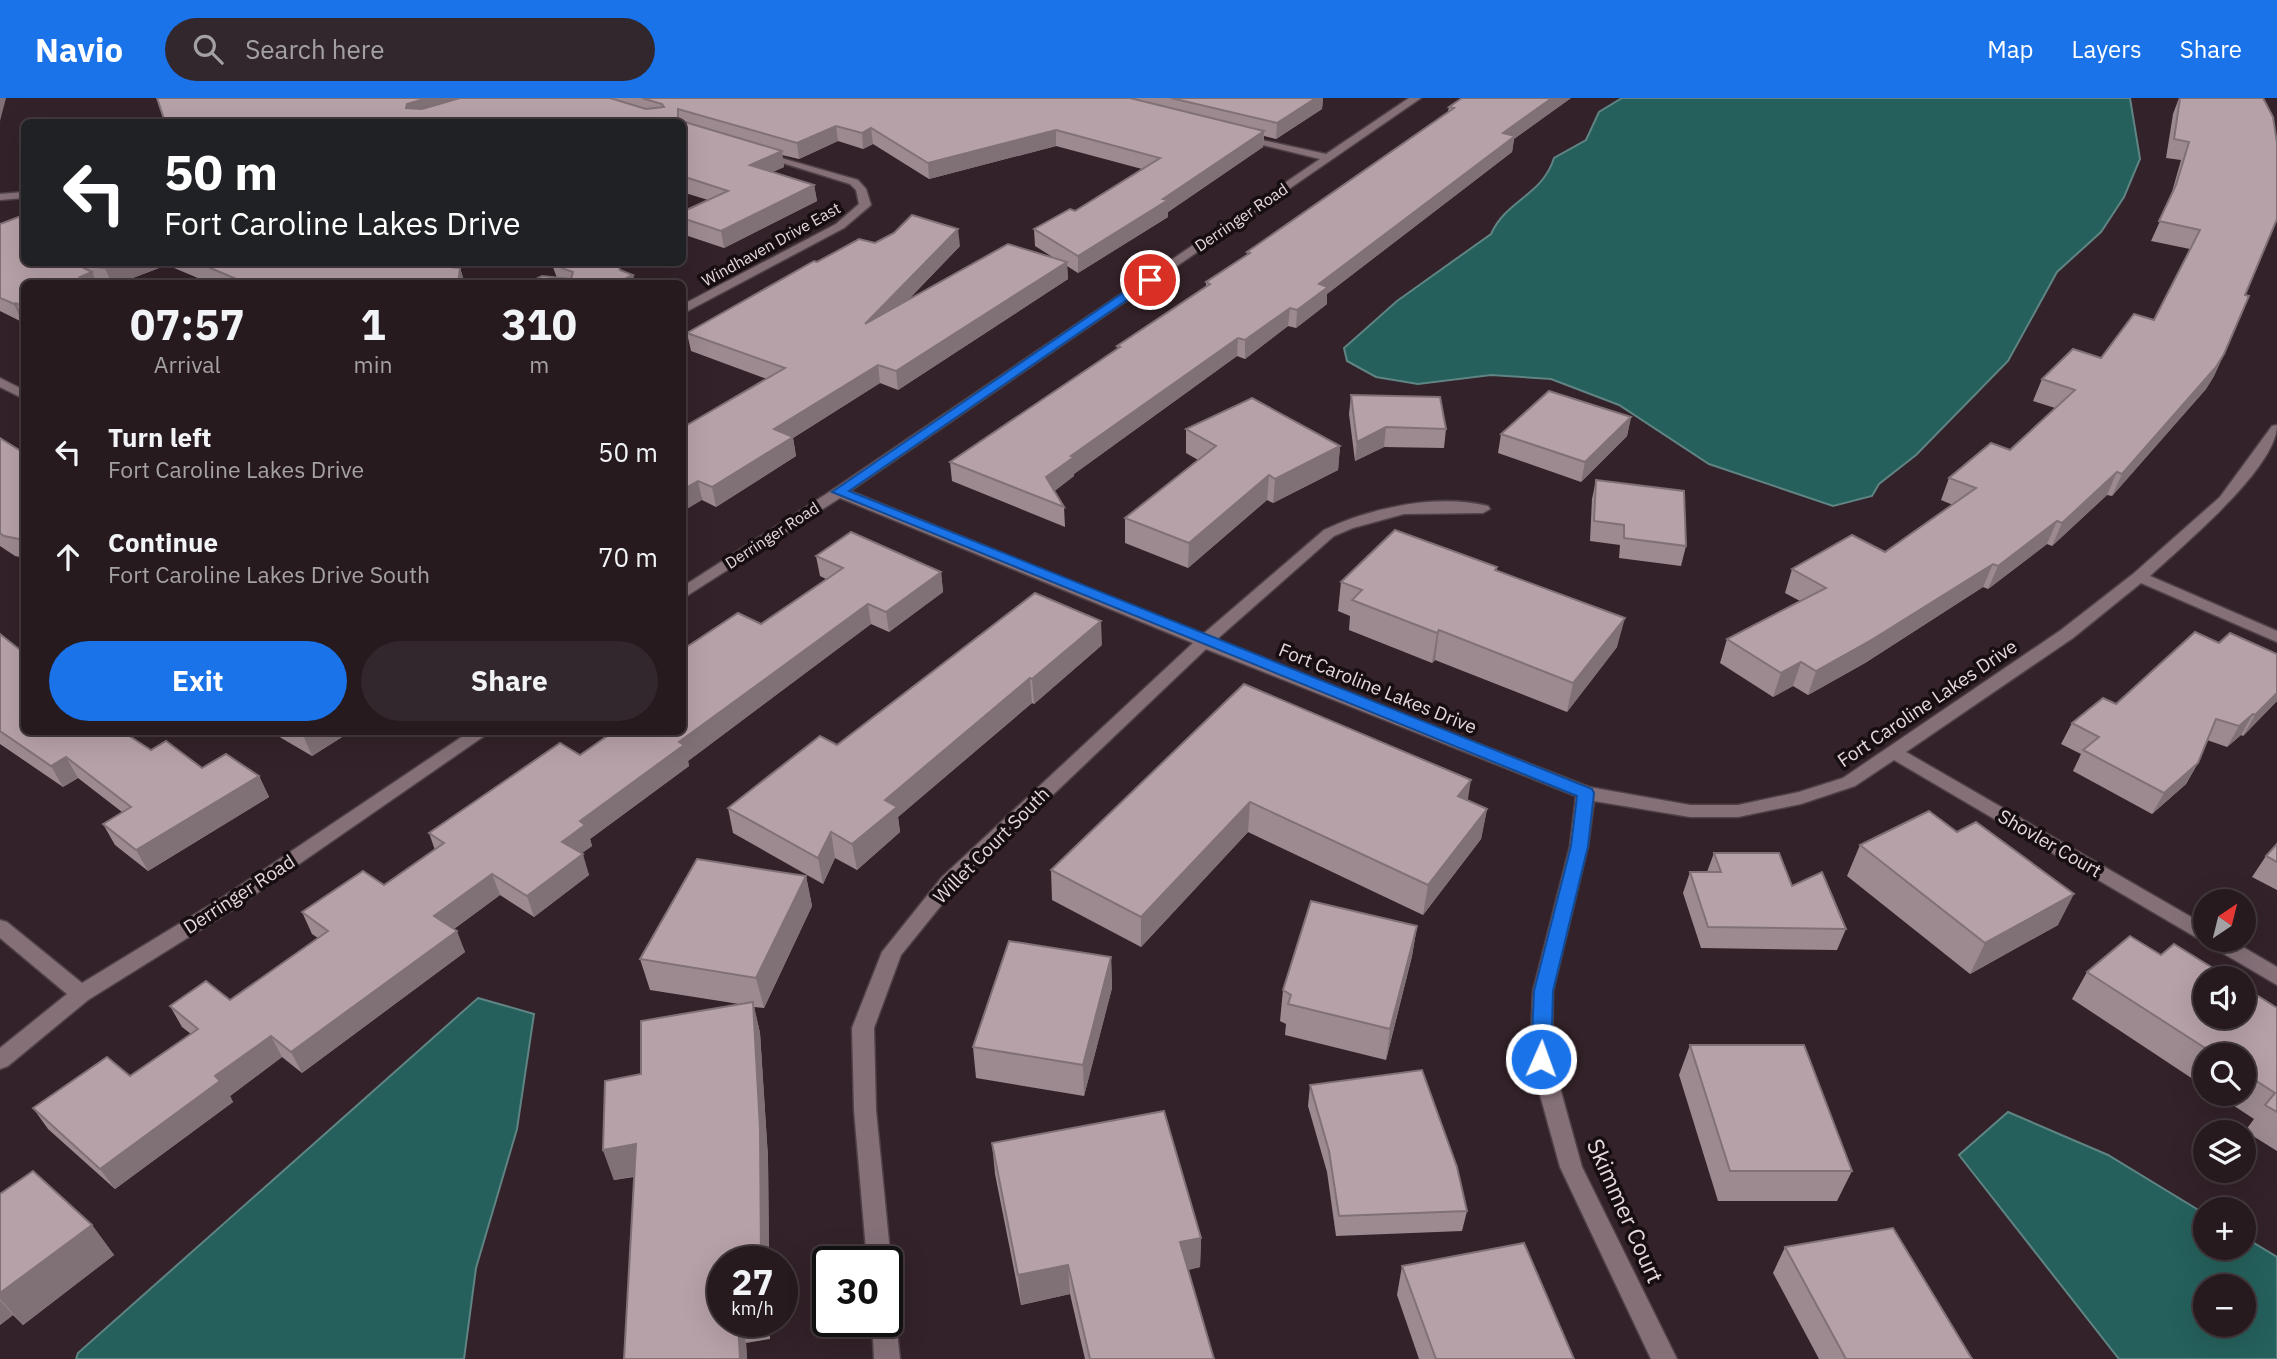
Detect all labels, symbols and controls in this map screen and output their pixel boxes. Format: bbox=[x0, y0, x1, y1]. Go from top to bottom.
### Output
search box bbox=[165, 18, 655, 81]
text: Navio bbox=[35, 28, 123, 71]
icon: search bbox=[189, 30, 227, 68]
text: Search here bbox=[245, 32, 385, 66]
text: Map bbox=[1987, 33, 2034, 65]
text: Layers bbox=[2072, 33, 2142, 65]
text: Share bbox=[2180, 33, 2242, 65]
text: 50 m bbox=[164, 140, 278, 203]
icon: left bbox=[49, 147, 140, 238]
street label: Derringer Road bbox=[1191, 179, 1291, 255]
street label: Windhaven Drive East bbox=[698, 198, 844, 290]
text: Fort Caroline Lakes Drive bbox=[164, 202, 521, 244]
pin bbox=[1120, 250, 1180, 310]
icon: arrive bbox=[1131, 261, 1169, 299]
text: 07:57 bbox=[130, 297, 245, 352]
text: 1 bbox=[360, 297, 386, 352]
text: 310 bbox=[501, 297, 577, 352]
text: Arrival bbox=[154, 349, 221, 379]
text: min bbox=[354, 349, 392, 379]
text: m bbox=[529, 349, 549, 379]
text: Turn left bbox=[108, 420, 211, 454]
icon: left bbox=[49, 433, 87, 471]
text: 50 m bbox=[598, 435, 658, 469]
text: Fort Caroline Lakes Drive bbox=[108, 454, 364, 484]
street label: Derringer Road bbox=[721, 497, 823, 573]
text: Continue bbox=[108, 525, 218, 559]
icon: ahead bbox=[49, 538, 87, 576]
text: 70 m bbox=[598, 540, 658, 574]
text: Fort Caroline Lakes Drive South bbox=[108, 559, 430, 589]
street label: Fort Caroline Lakes Drive bbox=[1833, 634, 2021, 772]
street label: Fort Caroline Lakes Drive bbox=[1275, 637, 1481, 739]
button: Exit bbox=[49, 641, 347, 721]
button: Share bbox=[361, 641, 658, 721]
street label: Willet Court South bbox=[928, 782, 1054, 908]
street label: Shovler Court bbox=[1994, 804, 2106, 882]
street label: Derringer Road bbox=[179, 849, 299, 939]
north arrow bbox=[2193, 889, 2256, 952]
map controls bbox=[2193, 889, 2256, 1337]
button: sound bbox=[2193, 966, 2256, 1029]
position arrow bbox=[1504, 1022, 1578, 1096]
button: search bbox=[2193, 1043, 2256, 1106]
button: layers bbox=[2193, 1120, 2256, 1183]
street label: Skimmer Court bbox=[1581, 1134, 1671, 1287]
button: + bbox=[2193, 1197, 2256, 1260]
speed limit sign: 30 bbox=[812, 1246, 903, 1337]
text: 27 bbox=[731, 1259, 774, 1305]
button: − bbox=[2193, 1274, 2256, 1337]
text: km/h bbox=[731, 1297, 774, 1320]

